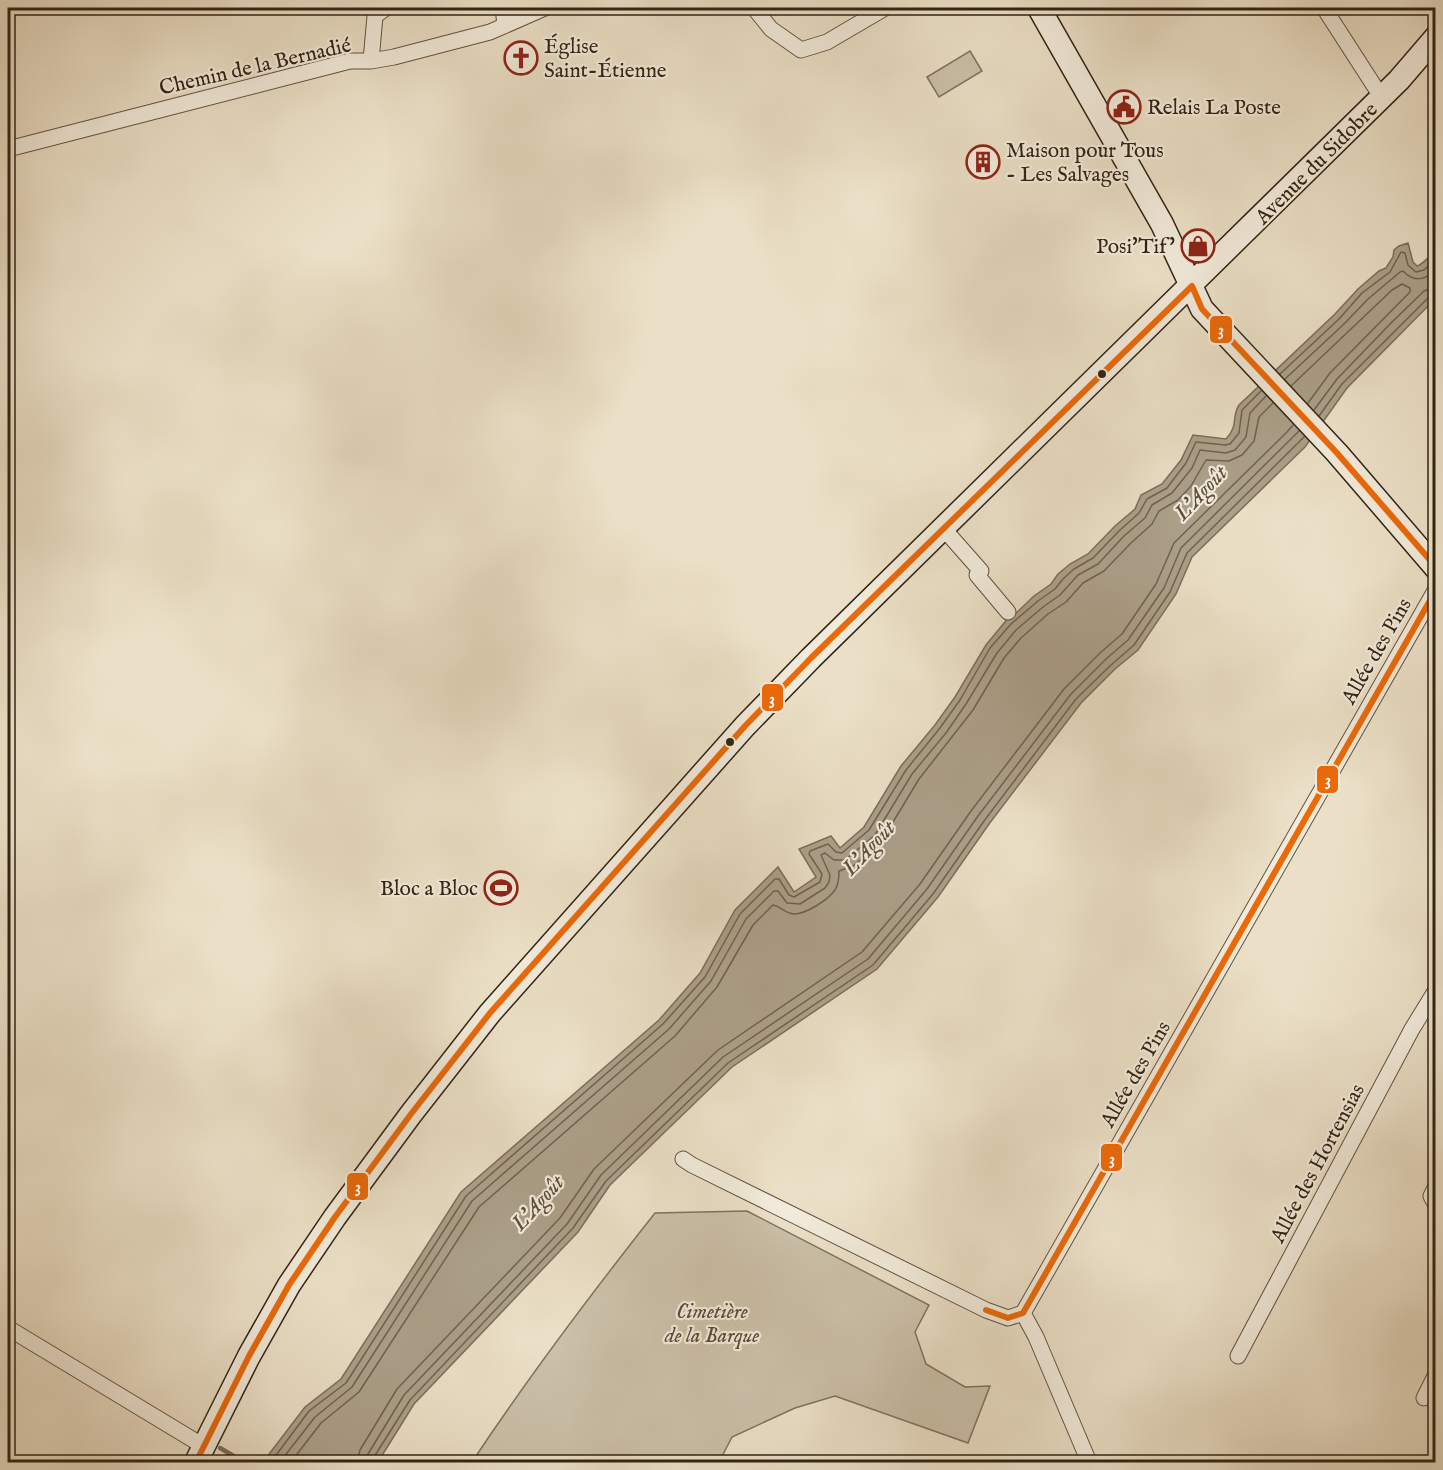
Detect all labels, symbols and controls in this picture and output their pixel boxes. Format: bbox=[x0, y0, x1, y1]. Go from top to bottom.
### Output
street label: Chemin de la Bernadié bbox=[157, 32, 354, 103]
place label: Église Saint-Étienne bbox=[544, 33, 667, 85]
church icon: Église Saint-Étienne bbox=[503, 40, 539, 76]
public building icon: Relais La Poste bbox=[1106, 89, 1142, 125]
place label: Relais La Poste bbox=[1147, 95, 1281, 122]
street label: Avenue du Sidobre bbox=[1249, 97, 1384, 232]
place label: Maison pour Tous - Les Salvages bbox=[1006, 138, 1164, 189]
building icon: Maison pour Tous - Les Salvages bbox=[965, 144, 1001, 180]
shop icon: Posi'Tif' bbox=[1180, 228, 1216, 264]
place label: Posi'Tif' bbox=[1096, 234, 1175, 261]
line badge: 3 bbox=[1209, 315, 1233, 344]
text: 3 bbox=[1218, 321, 1224, 341]
unlabelled marker bbox=[1096, 368, 1108, 380]
water label: L'Agoût bbox=[1168, 459, 1235, 528]
street label: Allée des Pins bbox=[1335, 594, 1419, 711]
line badge: 3 bbox=[761, 683, 784, 712]
text: 3 bbox=[769, 690, 775, 710]
unlabelled marker bbox=[724, 736, 736, 748]
line badge: 3 bbox=[1316, 765, 1339, 794]
text: 3 bbox=[1325, 771, 1331, 791]
water label: L'Agoût bbox=[836, 814, 903, 883]
sports icon: Bloc a Bloc bbox=[483, 870, 519, 906]
place label: Bloc a Bloc bbox=[380, 876, 478, 903]
street label: Allée des Pins bbox=[1094, 1017, 1178, 1134]
street label: Allée des Hortensias bbox=[1265, 1079, 1372, 1249]
line badge: 3 bbox=[1100, 1143, 1123, 1172]
text: 3 bbox=[1109, 1150, 1115, 1170]
water label: L'Agoût bbox=[505, 1169, 572, 1238]
line badge: 3 bbox=[346, 1172, 369, 1201]
text: 3 bbox=[355, 1178, 361, 1198]
park label: Cimetière de la Barque bbox=[664, 1299, 759, 1350]

